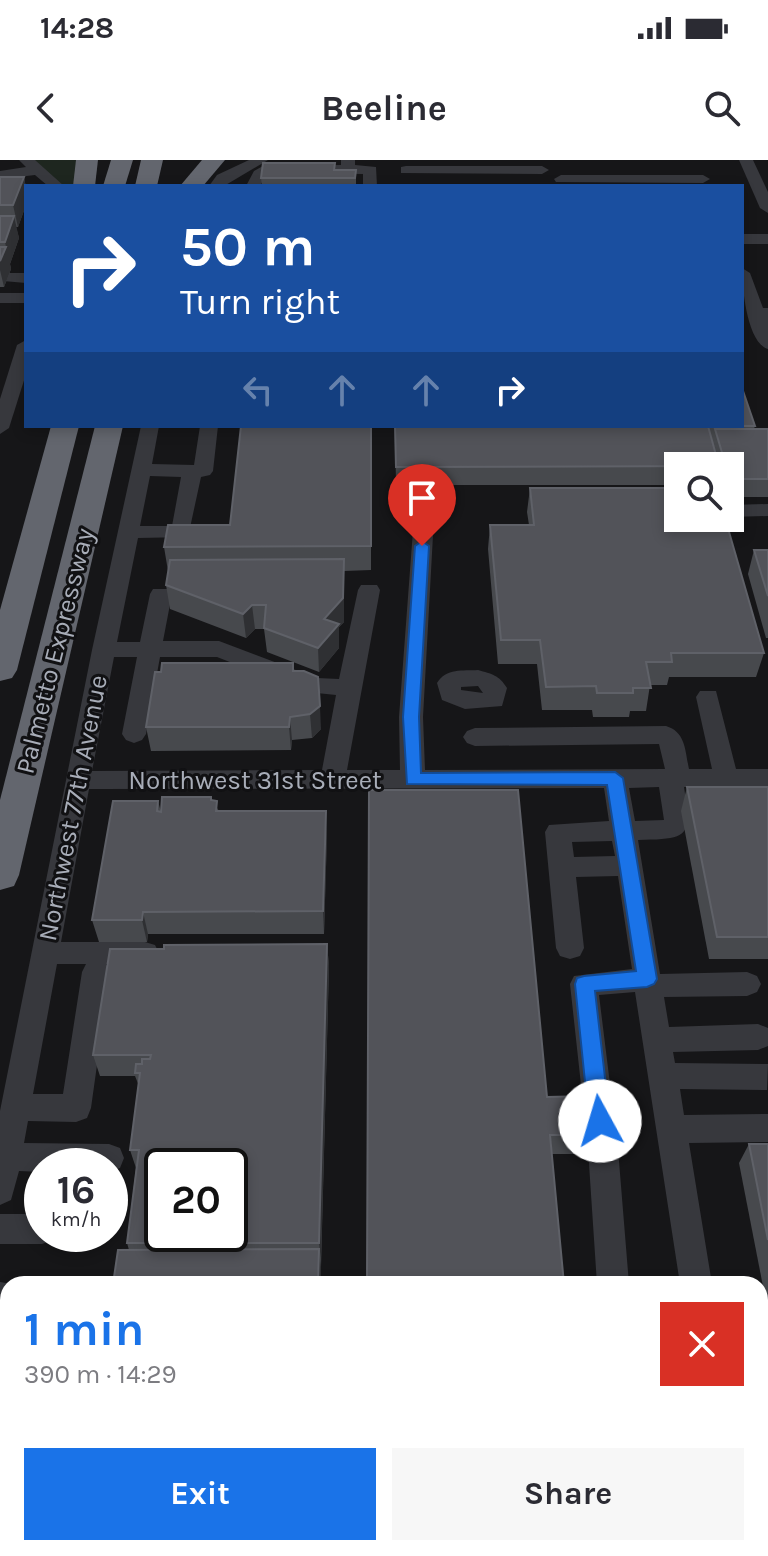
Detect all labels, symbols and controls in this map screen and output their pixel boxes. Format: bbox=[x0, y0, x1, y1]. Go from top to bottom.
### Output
text: 14:28 bbox=[40, 10, 114, 46]
icon: back bbox=[24, 86, 68, 130]
icon: search bbox=[700, 86, 744, 130]
text: Beeline bbox=[321, 87, 447, 129]
text: 50 m bbox=[180, 214, 315, 279]
icon: right bbox=[48, 216, 152, 320]
text: Turn right bbox=[180, 281, 340, 323]
icon: left bbox=[236, 368, 280, 412]
icon: ahead bbox=[320, 368, 364, 412]
icon: ahead bbox=[404, 368, 448, 412]
icon: right bbox=[488, 368, 532, 412]
map controls bbox=[664, 452, 744, 532]
button: search bbox=[664, 452, 744, 532]
pin bbox=[388, 464, 456, 546]
icon: arrive bbox=[400, 476, 444, 520]
street label: Palmetto Expressway bbox=[9, 525, 101, 777]
street label: Northwest 77th Avenue bbox=[32, 672, 114, 944]
street label: Northwest 31st Street bbox=[128, 765, 382, 796]
position arrow bbox=[558, 1079, 642, 1163]
speed limit sign: 20 bbox=[144, 1148, 248, 1252]
text: 16 bbox=[57, 1166, 95, 1213]
text: km/h bbox=[51, 1208, 101, 1231]
text: 1 min bbox=[24, 1301, 144, 1357]
button: close bbox=[660, 1302, 744, 1386]
text: 390 m · 14:29 bbox=[24, 1359, 177, 1390]
button: Exit bbox=[24, 1448, 376, 1540]
button: Share bbox=[392, 1448, 744, 1540]

